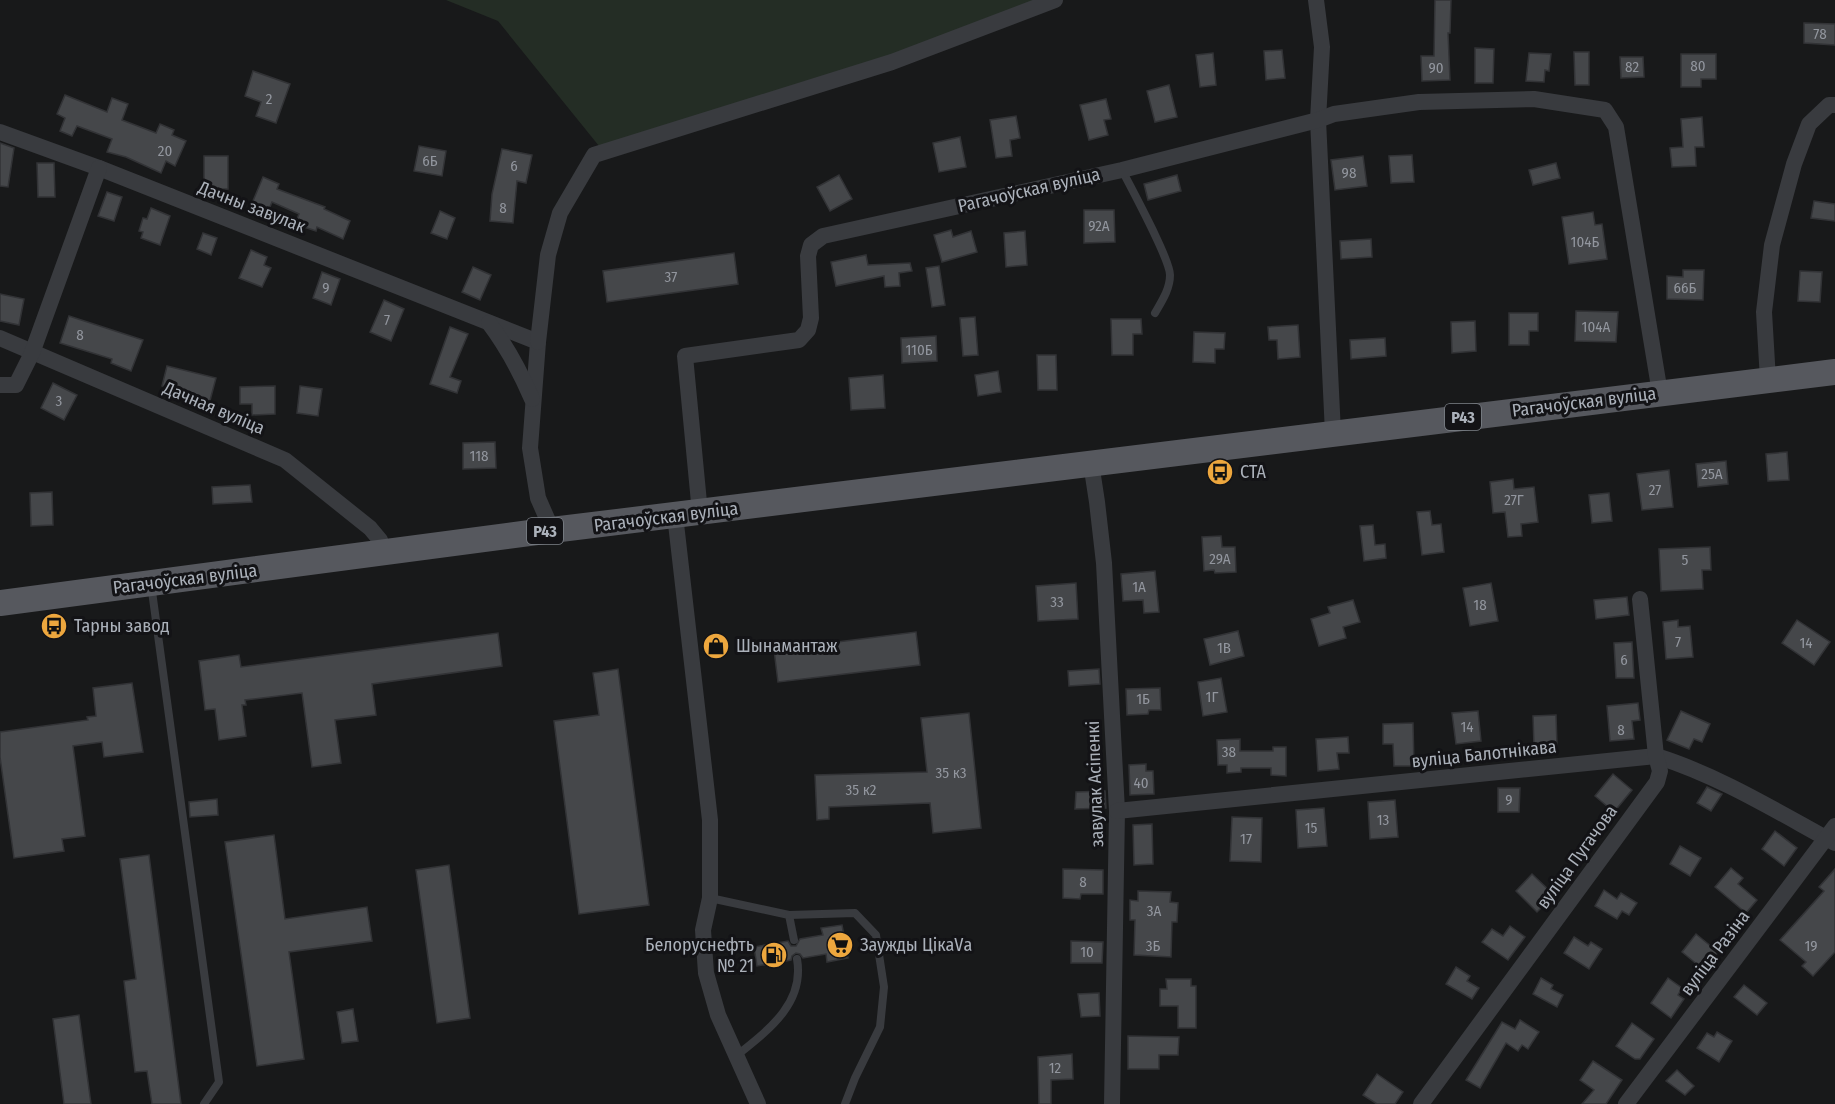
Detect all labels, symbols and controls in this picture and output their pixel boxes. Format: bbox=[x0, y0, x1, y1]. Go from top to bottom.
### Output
house number: 78 bbox=[1813, 25, 1827, 43]
house number: 80 bbox=[1690, 57, 1706, 75]
house number: 82 bbox=[1625, 58, 1639, 76]
house number: 90 bbox=[1428, 59, 1444, 77]
house number: 2 bbox=[266, 90, 273, 108]
house number: 20 bbox=[158, 142, 172, 160]
house number: 6Б bbox=[422, 152, 438, 170]
house number: 6 bbox=[510, 157, 518, 175]
street label: Рагачоўская вуліца bbox=[956, 163, 1102, 217]
house number: 98 bbox=[1342, 164, 1356, 182]
street label: Дачны завулак bbox=[194, 176, 309, 238]
house number: 8 bbox=[499, 199, 507, 217]
house number: 92А bbox=[1088, 217, 1110, 235]
house number: 104Б bbox=[1571, 233, 1600, 251]
house number: 37 bbox=[665, 268, 677, 286]
house number: 9 bbox=[322, 279, 330, 297]
house number: 66Б bbox=[1674, 279, 1696, 297]
house number: 7 bbox=[384, 311, 390, 329]
house number: 104А bbox=[1582, 318, 1611, 336]
house number: 8 bbox=[76, 326, 84, 344]
house number: 110Б bbox=[905, 341, 933, 359]
street label: Дачная вуліца bbox=[159, 376, 268, 439]
street label: Рагачоўская вуліца bbox=[1511, 382, 1658, 422]
house number: 3 bbox=[56, 392, 63, 410]
road number: Р43 bbox=[1445, 404, 1481, 430]
house number: 118 bbox=[470, 447, 489, 465]
bus stop icon: СТА bbox=[1205, 457, 1235, 487]
place label: СТА bbox=[1240, 461, 1266, 483]
house number: 25А bbox=[1701, 465, 1723, 483]
house number: 27 bbox=[1649, 481, 1661, 499]
house number: 27Г bbox=[1504, 491, 1524, 509]
street label: Рагачоўская вуліца bbox=[593, 497, 740, 537]
road number: Р43 bbox=[527, 518, 563, 544]
house number: 29А bbox=[1209, 550, 1231, 568]
house number: 5 bbox=[1682, 551, 1689, 569]
street label: Рагачоўская вуліца bbox=[112, 559, 259, 599]
house number: 1А bbox=[1132, 578, 1146, 596]
house number: 33 bbox=[1050, 593, 1064, 611]
house number: 18 bbox=[1473, 596, 1487, 614]
bus stop icon: Тарны завод bbox=[39, 611, 69, 641]
place label: Тарны завод bbox=[74, 615, 170, 637]
shop icon: Шынамантаж bbox=[701, 631, 731, 661]
house number: 7 bbox=[1675, 633, 1681, 651]
house number: 14 bbox=[1799, 634, 1813, 652]
place label: Шынамантаж bbox=[736, 635, 838, 657]
house number: 1В bbox=[1217, 639, 1231, 657]
house number: 6 bbox=[1620, 651, 1628, 669]
house number: 1Г bbox=[1206, 688, 1218, 706]
house number: 1Б bbox=[1136, 690, 1150, 708]
house number: 14 bbox=[1460, 718, 1474, 736]
street label: завулак Асіпенкі bbox=[1082, 720, 1108, 848]
house number: 8 bbox=[1617, 721, 1625, 739]
street label: вуліца Балотнікава bbox=[1410, 735, 1558, 773]
house number: 38 bbox=[1222, 743, 1236, 761]
house number: 35 к3 bbox=[936, 764, 967, 782]
house number: 40 bbox=[1133, 774, 1149, 792]
house number: 35 к2 bbox=[846, 781, 877, 799]
house number: 9 bbox=[1505, 791, 1513, 809]
street label: вуліца Пугачова bbox=[1532, 801, 1622, 913]
house number: 13 bbox=[1377, 811, 1390, 829]
house number: 15 bbox=[1305, 819, 1317, 837]
house number: 17 bbox=[1240, 830, 1252, 848]
house number: 8 bbox=[1079, 873, 1087, 891]
house number: 3А bbox=[1147, 902, 1161, 920]
street label: вуліца Разіна bbox=[1676, 906, 1754, 1000]
supermarket icon: Заужды ЦікаVа bbox=[825, 930, 855, 960]
place label: Белоруснефть № 21 bbox=[645, 934, 754, 977]
place label: Заужды ЦікаVа bbox=[860, 934, 972, 956]
house number: 3Б bbox=[1146, 937, 1160, 955]
house number: 19 bbox=[1804, 937, 1818, 955]
fuel station icon: Белоруснефть № 21 bbox=[759, 940, 789, 970]
house number: 10 bbox=[1080, 943, 1094, 961]
house number: 12 bbox=[1049, 1059, 1062, 1077]

